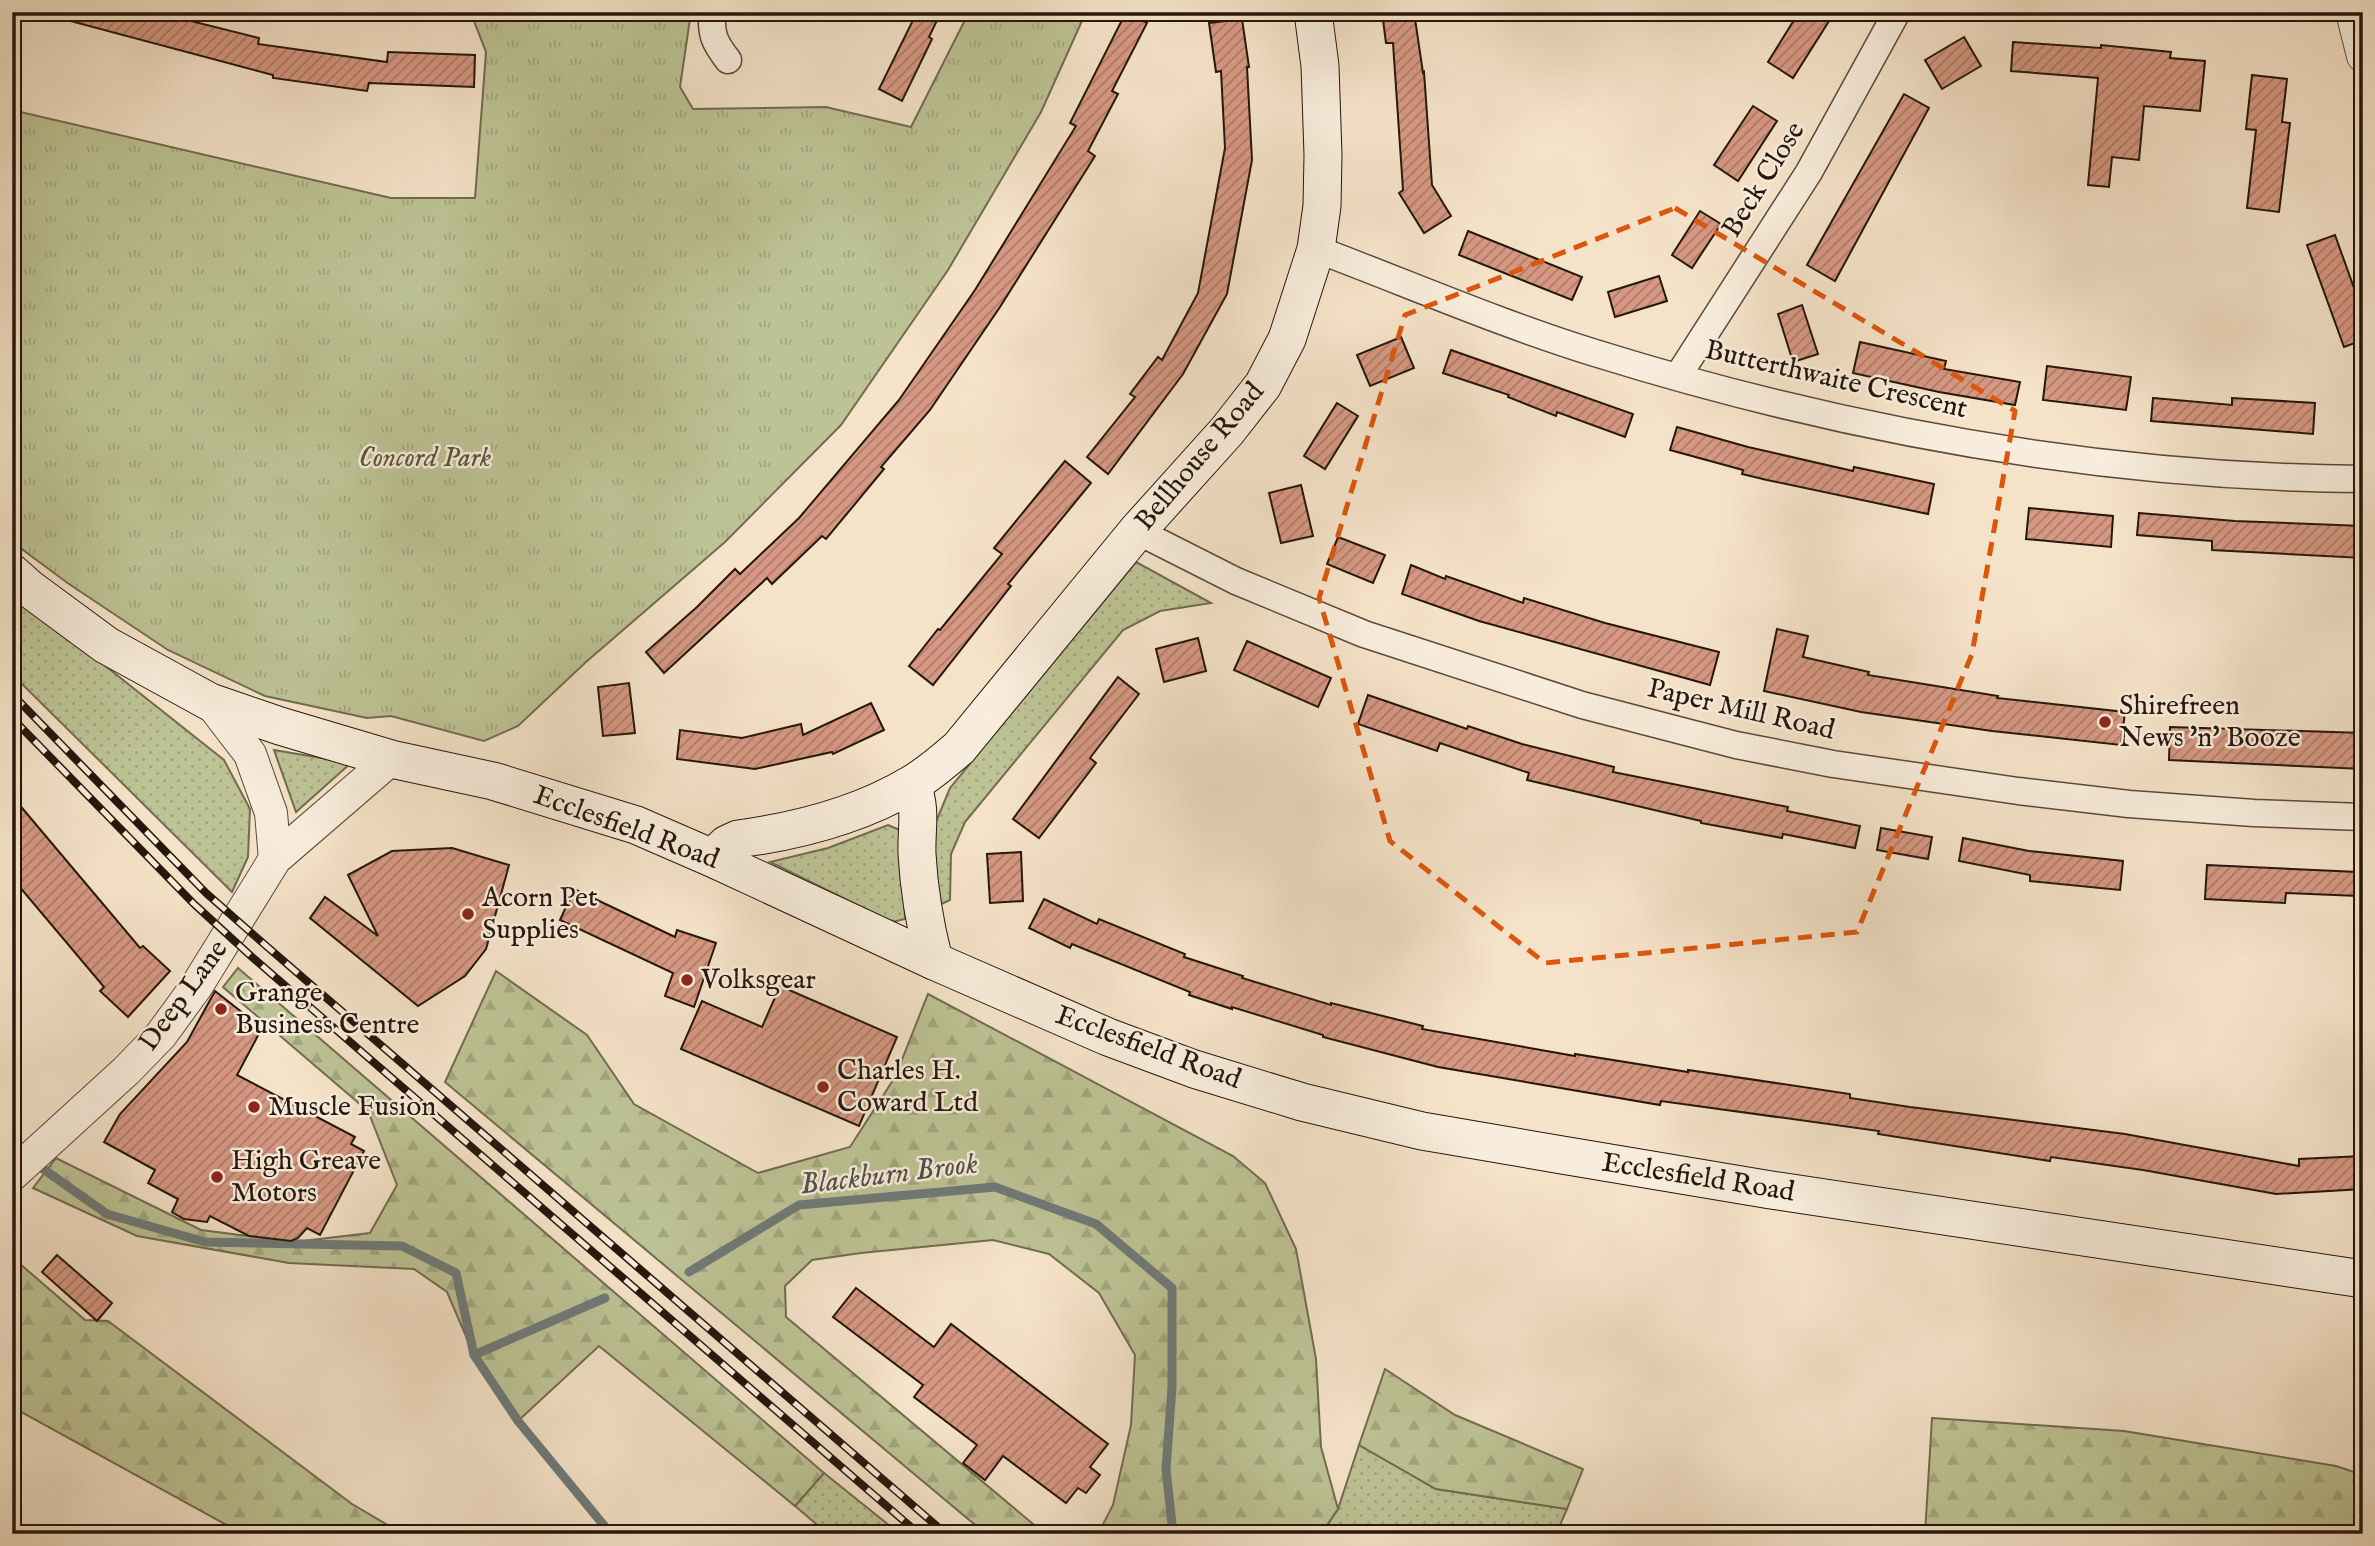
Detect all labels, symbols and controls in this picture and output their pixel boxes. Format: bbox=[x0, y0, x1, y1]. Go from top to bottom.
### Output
street label: Beck Close bbox=[1715, 116, 1813, 244]
street label: Butterthwaite Crescent bbox=[1701, 333, 1971, 427]
street label: Bellhouse Road bbox=[1128, 376, 1272, 538]
park label: Concord Park bbox=[359, 441, 491, 476]
street label: Paper Mill Road bbox=[1644, 671, 1838, 749]
place label: Shirefreen News 'n' Booze bbox=[2119, 689, 2301, 756]
marker: Shirefreen News 'n' Booze bbox=[2097, 714, 2113, 730]
street label: Ecclesfield Road bbox=[529, 778, 724, 878]
place label: Acorn Pet Supplies bbox=[481, 881, 598, 948]
marker: Acorn Pet Supplies bbox=[460, 906, 476, 922]
street label: Deep Lane bbox=[132, 933, 236, 1059]
place label: Volksgear bbox=[700, 963, 816, 998]
marker: Volksgear bbox=[679, 972, 695, 988]
place label: Grange Business Centre bbox=[235, 976, 420, 1043]
street label: Ecclesfield Road bbox=[1051, 998, 1246, 1098]
marker: Grange Business Centre bbox=[213, 1001, 229, 1017]
place label: Charles H. Coward Ltd bbox=[837, 1054, 978, 1121]
marker: Charles H. Coward Ltd bbox=[815, 1079, 831, 1095]
place label: Muscle Fusion bbox=[268, 1090, 436, 1125]
marker: Muscle Fusion bbox=[246, 1099, 262, 1115]
place label: High Greave Motors bbox=[231, 1144, 381, 1211]
water label: Blackburn Brook bbox=[798, 1145, 980, 1205]
street label: Ecclesfield Road bbox=[1599, 1145, 1797, 1211]
marker: High Greave Motors bbox=[209, 1169, 225, 1185]

